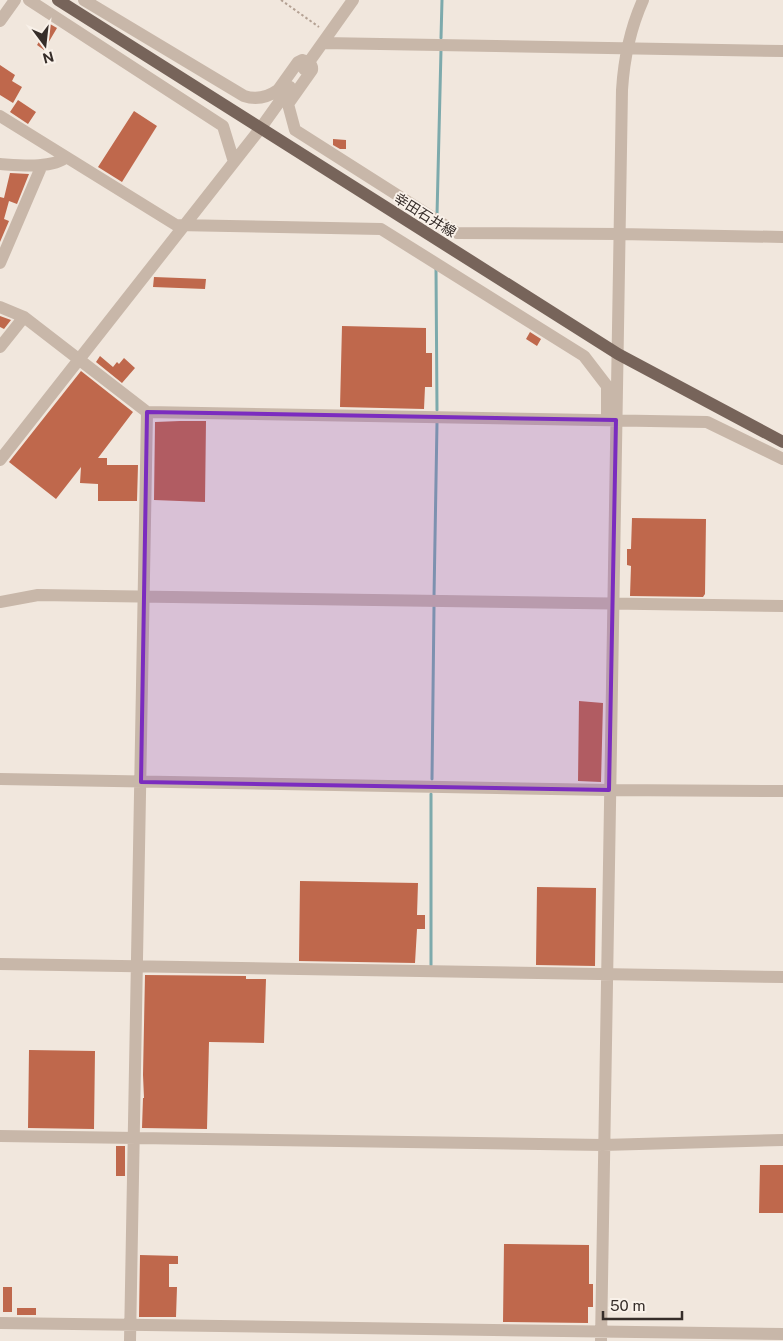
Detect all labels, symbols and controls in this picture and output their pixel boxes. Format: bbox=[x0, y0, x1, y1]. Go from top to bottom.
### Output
north arrow bbox=[20, 20, 70, 70]
text: N bbox=[41, 48, 56, 67]
street label: 幸田石井線 bbox=[391, 190, 459, 240]
scale bar bbox=[603, 1288, 682, 1320]
text: 50 m bbox=[610, 1297, 645, 1314]

